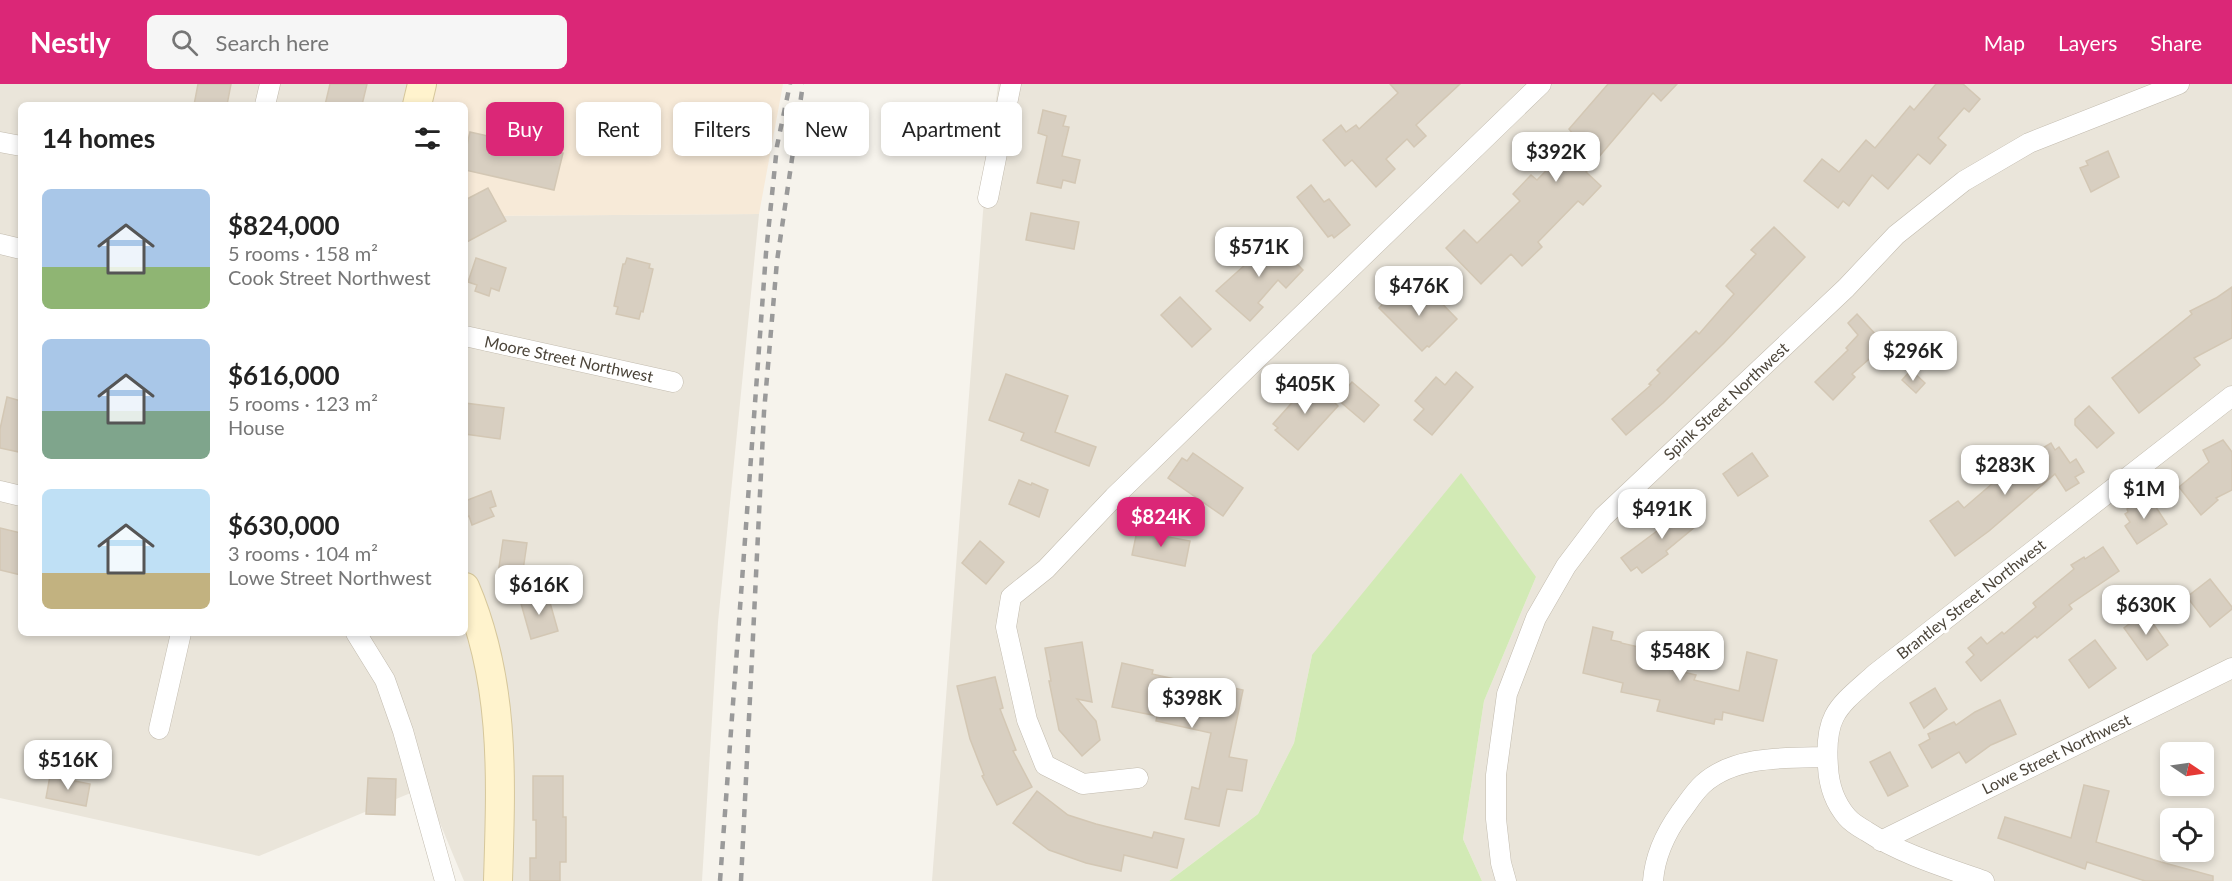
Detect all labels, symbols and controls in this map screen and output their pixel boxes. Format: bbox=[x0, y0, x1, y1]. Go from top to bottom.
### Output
search box bbox=[147, 15, 567, 69]
text: Nestly bbox=[30, 25, 111, 59]
icon: search bbox=[168, 26, 201, 59]
text: Search here bbox=[216, 29, 329, 56]
text: Map bbox=[1984, 30, 2025, 55]
text: Layers bbox=[2058, 30, 2117, 55]
text: Share bbox=[2150, 30, 2202, 55]
chip: Buy bbox=[486, 102, 564, 156]
chip: Rent bbox=[576, 102, 661, 156]
chip: Filters bbox=[673, 102, 772, 156]
chip: New bbox=[784, 102, 869, 156]
chip: Apartment bbox=[881, 102, 1022, 156]
text: 14 homes bbox=[42, 122, 155, 154]
icon: filters bbox=[411, 122, 444, 155]
pin: $392K bbox=[1514, 132, 1598, 183]
text: $392K bbox=[1526, 139, 1586, 163]
text: $824,000 bbox=[228, 209, 340, 241]
icon: home bbox=[90, 213, 162, 285]
pin: $571K bbox=[1217, 227, 1301, 278]
text: $571K bbox=[1229, 234, 1289, 258]
text: 5 rooms · 158 m² bbox=[228, 241, 378, 265]
text: Cook Street Northwest bbox=[228, 265, 431, 289]
pin: $476K bbox=[1377, 266, 1461, 317]
text: $476K bbox=[1389, 273, 1449, 297]
street label: Moore Street Northwest bbox=[483, 331, 655, 386]
pin: $296K bbox=[1871, 331, 1955, 382]
street label: Spink Street Northwest bbox=[1659, 338, 1792, 463]
text: $296K bbox=[1883, 338, 1943, 362]
text: $616,000 bbox=[228, 359, 340, 391]
icon: home bbox=[90, 363, 162, 435]
pin: $405K bbox=[1263, 364, 1347, 415]
text: $405K bbox=[1275, 371, 1335, 395]
text: 5 rooms · 123 m² bbox=[228, 391, 378, 415]
text: House bbox=[228, 415, 285, 439]
pin: $283K bbox=[1963, 445, 2047, 496]
text: $283K bbox=[1975, 452, 2035, 476]
pin: $1M bbox=[2115, 469, 2173, 520]
text: $1M bbox=[2123, 476, 2165, 500]
pin: $491K bbox=[1620, 489, 1704, 540]
text: $491K bbox=[1632, 496, 1692, 520]
pin: $824K bbox=[1119, 497, 1203, 548]
text: $824K bbox=[1131, 504, 1191, 528]
text: $630,000 bbox=[228, 509, 340, 541]
icon: home bbox=[90, 513, 162, 585]
street label: Brantley Street Northwest bbox=[1892, 534, 2049, 663]
text: 3 rooms · 104 m² bbox=[228, 541, 378, 565]
text: Lowe Street Northwest bbox=[228, 565, 432, 589]
pin: $616K bbox=[497, 565, 581, 616]
text: $616K bbox=[509, 572, 569, 596]
pin: $630K bbox=[2104, 585, 2188, 636]
text: $630K bbox=[2116, 592, 2176, 616]
pin: $548K bbox=[1638, 631, 1722, 682]
text: $548K bbox=[1650, 638, 1710, 662]
pin: $398K bbox=[1150, 678, 1234, 729]
text: $398K bbox=[1162, 685, 1222, 709]
street label: Lowe Street Northwest bbox=[1978, 709, 2133, 798]
pin: $516K bbox=[26, 740, 110, 791]
north arrow bbox=[2160, 742, 2214, 796]
map controls bbox=[2160, 742, 2214, 862]
text: $516K bbox=[38, 747, 98, 771]
button: locate bbox=[2160, 808, 2214, 862]

